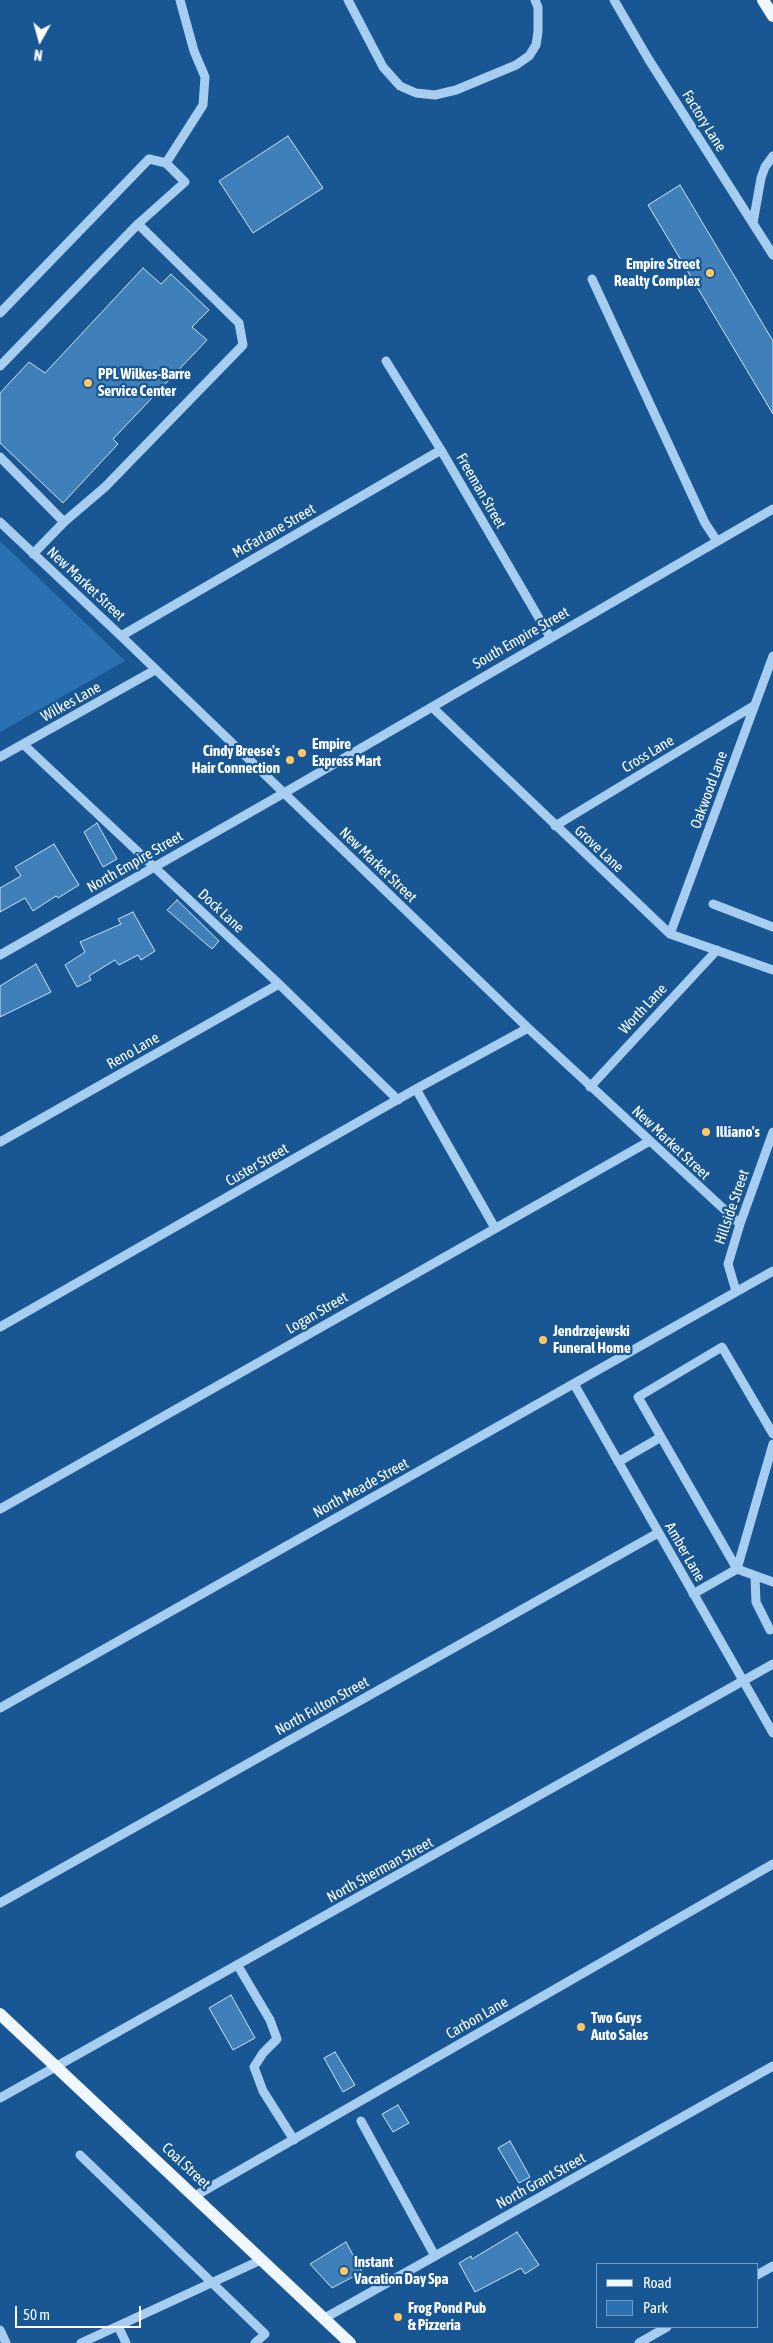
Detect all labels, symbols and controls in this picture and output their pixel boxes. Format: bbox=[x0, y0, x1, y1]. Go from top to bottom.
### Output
north arrow bbox=[15, 15, 65, 65]
text: N bbox=[33, 46, 43, 63]
street label: Factory Lane bbox=[678, 87, 730, 155]
place label: Empire Street Realty Complex bbox=[614, 255, 700, 290]
marker: Empire Street Realty Complex bbox=[704, 267, 716, 279]
place label: PPL Wilkes-Barre Service Center bbox=[98, 365, 191, 400]
marker: PPL Wilkes-Barre Service Center bbox=[82, 377, 94, 389]
street label: Freeman Street bbox=[452, 450, 510, 532]
street label: McFarlane Street bbox=[229, 500, 319, 562]
street label: New Market Street bbox=[43, 543, 129, 625]
street label: South Empire Street bbox=[470, 603, 572, 673]
street label: Wilkes Lane bbox=[38, 678, 104, 726]
street label: Cross Lane bbox=[619, 731, 677, 777]
place label: Empire Express Mart bbox=[312, 735, 381, 770]
place label: Cindy Breese's Hair Connection bbox=[192, 742, 280, 777]
marker: Empire Express Mart bbox=[296, 747, 308, 759]
street label: Oakwood Lane bbox=[687, 749, 731, 831]
marker: Cindy Breese's Hair Connection bbox=[284, 754, 296, 766]
street label: Grove Lane bbox=[571, 822, 627, 876]
street label: New Market Street bbox=[336, 824, 420, 906]
street label: North Empire Street bbox=[84, 827, 186, 897]
street label: Dock Lane bbox=[194, 885, 248, 937]
street label: Worth Lane bbox=[615, 980, 671, 1038]
street label: Reno Lane bbox=[104, 1029, 162, 1073]
street label: New Market Street bbox=[628, 1102, 714, 1184]
place label: Illiano's bbox=[716, 1123, 760, 1141]
marker: Illiano's bbox=[700, 1126, 712, 1138]
street label: Custer Street bbox=[222, 1140, 292, 1190]
street label: Hillside Street bbox=[711, 1167, 753, 1247]
street label: Logan Street bbox=[283, 1288, 351, 1338]
place label: Jendrzejewski Funeral Home bbox=[553, 1322, 631, 1357]
marker: Jendrzejewski Funeral Home bbox=[537, 1334, 549, 1346]
street label: North Meade Street bbox=[310, 1454, 412, 1522]
street label: Amber Lane bbox=[661, 1519, 709, 1585]
street label: North Fulton Street bbox=[272, 1673, 372, 1739]
street label: North Sherman Street bbox=[324, 1833, 436, 1907]
street label: Carbon Lane bbox=[443, 1993, 511, 2043]
place label: Two Guys Auto Sales bbox=[591, 2009, 648, 2044]
marker: Two Guys Auto Sales bbox=[575, 2021, 587, 2033]
street label: Coal Street bbox=[158, 2139, 214, 2193]
street label: North Grant Street bbox=[493, 2149, 589, 2213]
place label: Instant Vacation Day Spa bbox=[354, 2253, 449, 2288]
legend bbox=[596, 2263, 758, 2328]
marker: Instant Vacation Day Spa bbox=[338, 2265, 350, 2277]
text: Road bbox=[643, 2274, 672, 2291]
scale bar bbox=[18, 2296, 144, 2328]
place label: Frog Pond Pub & Pizzeria bbox=[408, 2299, 486, 2334]
text: Park bbox=[643, 2299, 668, 2316]
text: 50 m bbox=[23, 2306, 50, 2323]
marker: Frog Pond Pub & Pizzeria bbox=[392, 2311, 404, 2323]

